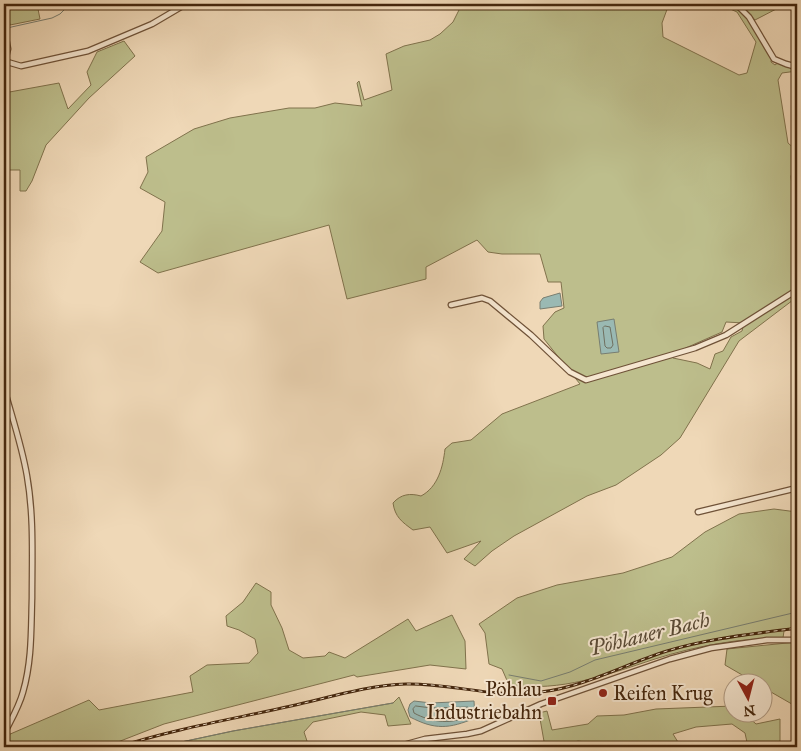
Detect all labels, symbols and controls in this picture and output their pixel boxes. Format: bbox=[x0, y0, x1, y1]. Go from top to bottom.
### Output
water label: Pöhlauer Bach bbox=[586, 606, 712, 662]
north arrow bbox=[724, 674, 774, 724]
place label: Pöhlau Industriebahn bbox=[426, 677, 542, 724]
place label: Reifen Krug bbox=[613, 681, 713, 706]
marker: Reifen Krug bbox=[597, 687, 609, 699]
marker: Pöhlau Industriebahn bbox=[546, 695, 558, 707]
text: N bbox=[742, 701, 756, 720]

